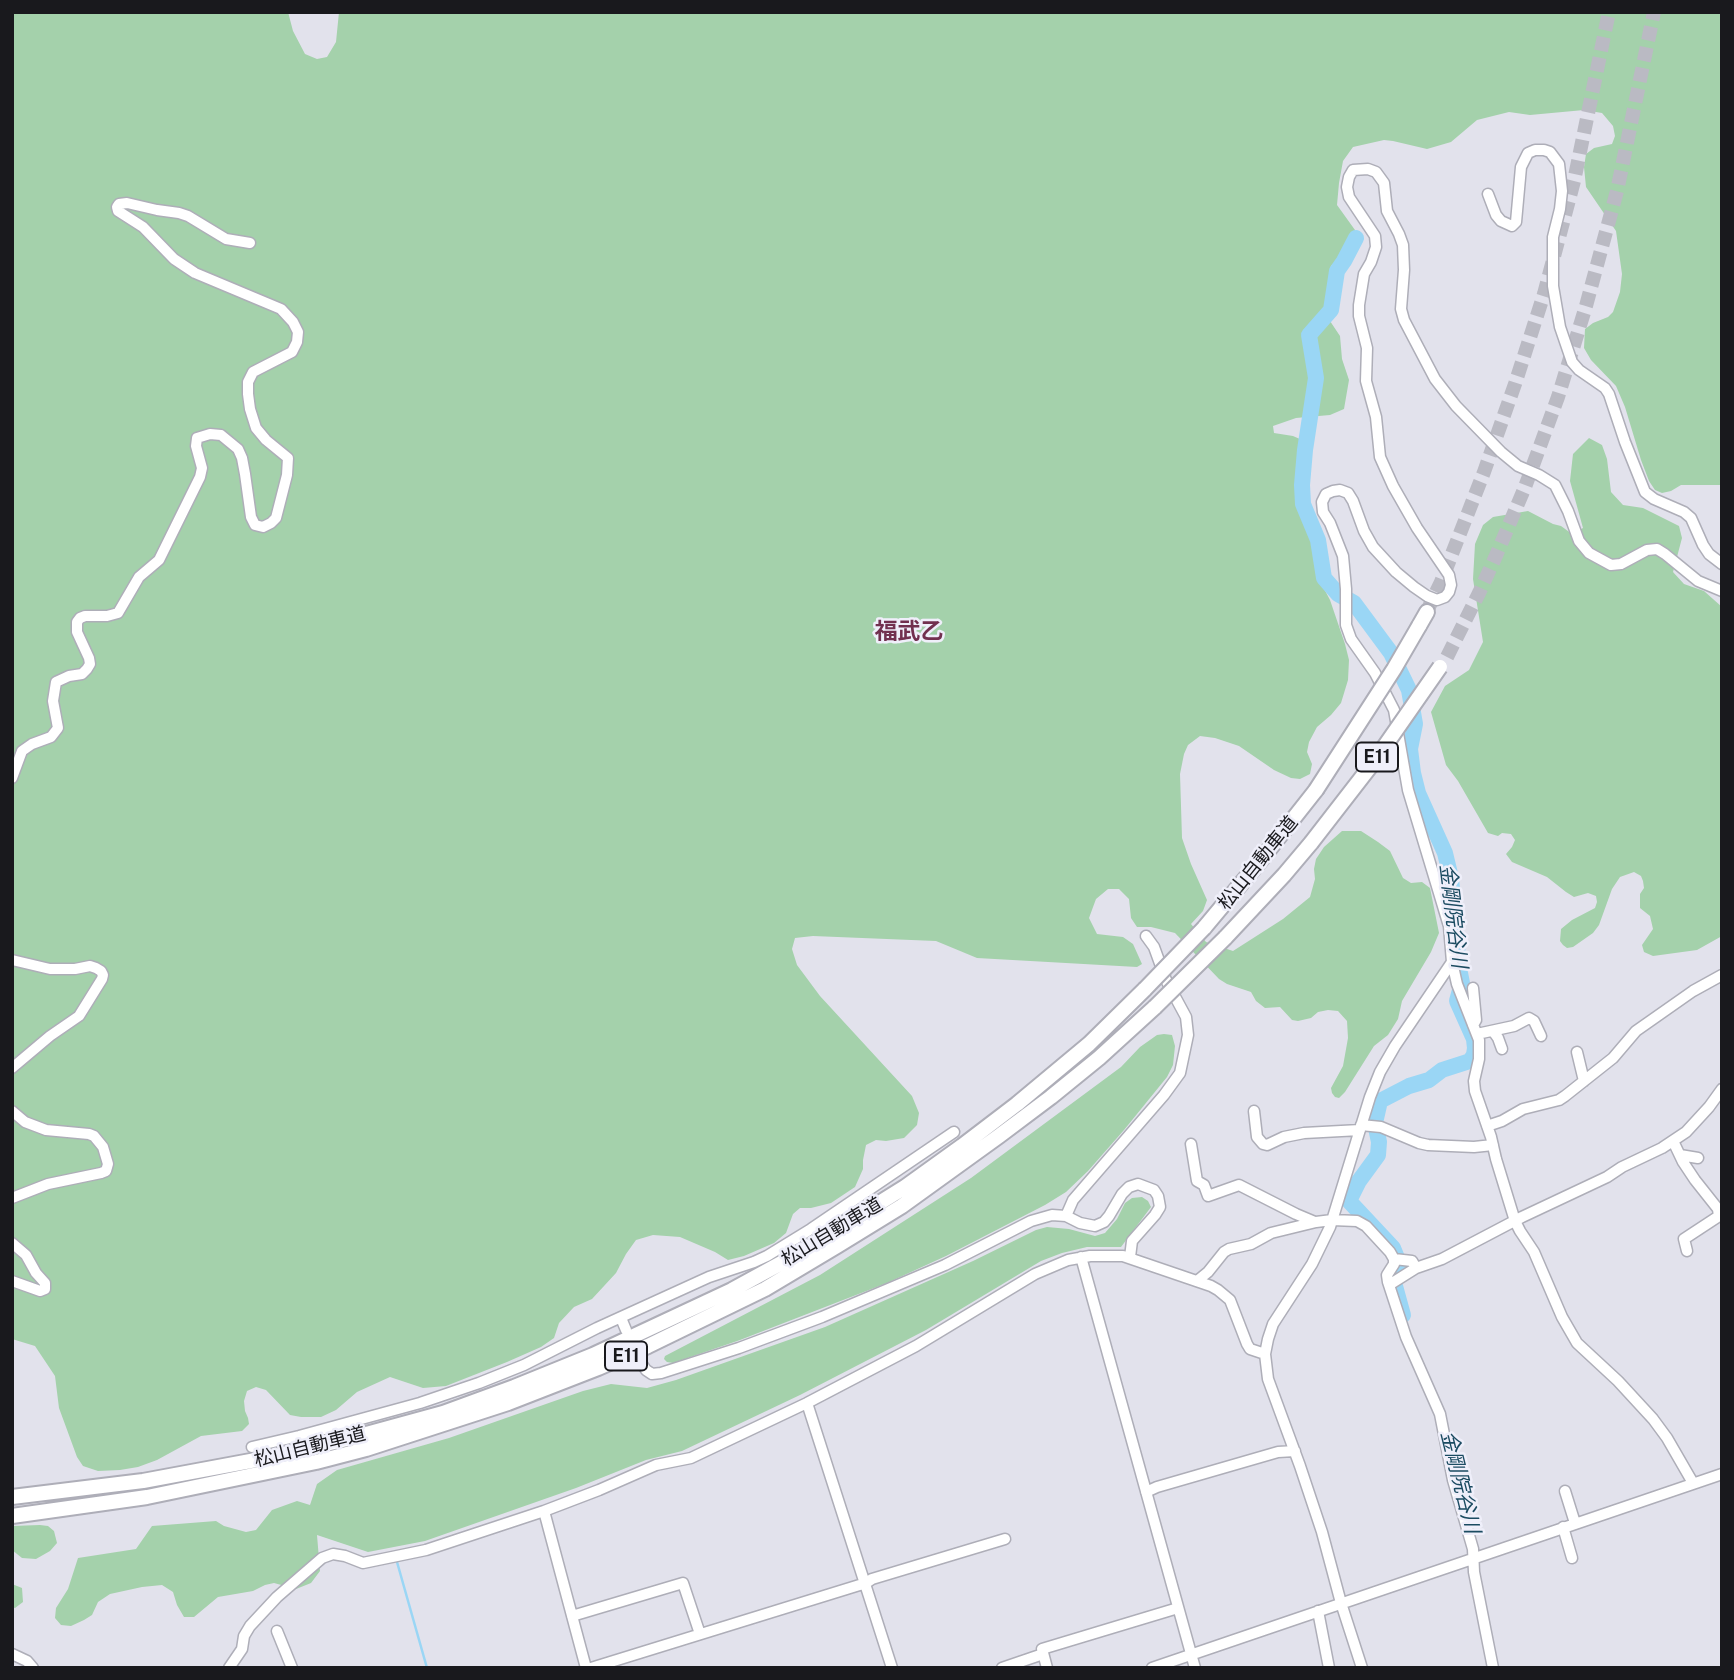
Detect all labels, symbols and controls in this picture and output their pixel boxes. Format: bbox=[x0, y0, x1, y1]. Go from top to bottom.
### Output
district label: 福武乙 bbox=[875, 618, 943, 646]
road number: E11 bbox=[1356, 742, 1398, 772]
street label: 松山自動車道 bbox=[1213, 812, 1303, 914]
water label: 金剛院谷川 bbox=[1434, 862, 1472, 970]
street label: 松山自動車道 bbox=[777, 1193, 887, 1271]
road number: E11 bbox=[605, 1342, 647, 1371]
street label: 松山自動車道 bbox=[252, 1422, 368, 1472]
water label: 金剛院谷川 bbox=[1435, 1428, 1485, 1536]

